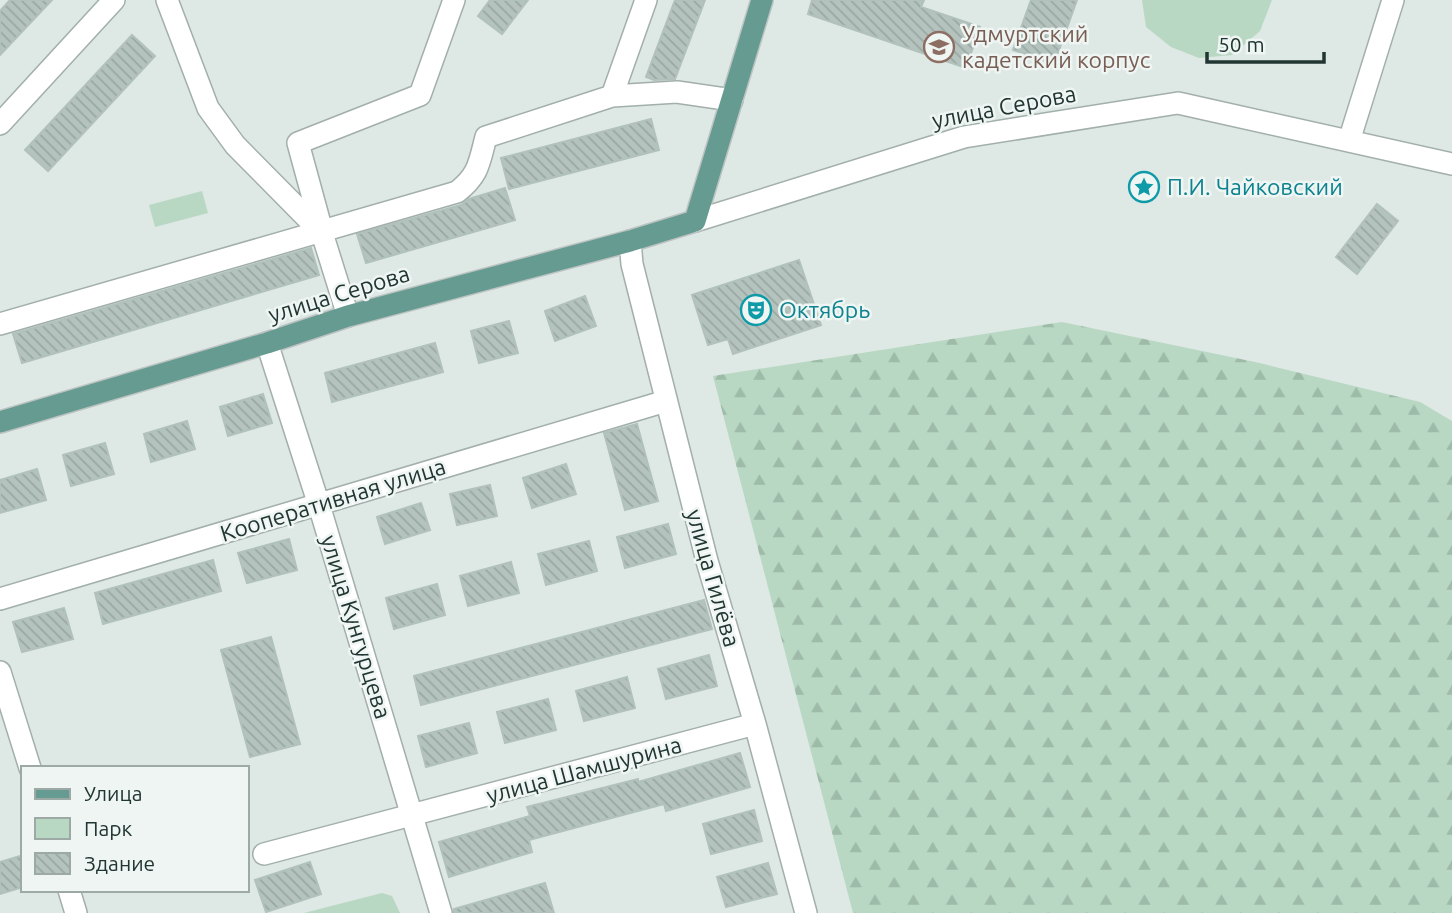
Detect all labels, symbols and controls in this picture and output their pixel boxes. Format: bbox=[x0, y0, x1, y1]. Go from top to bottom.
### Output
place label: Удмуртский кадетский корпус bbox=[962, 21, 1151, 72]
scale bar bbox=[1207, 21, 1324, 65]
school or university icon: Удмуртский кадетский корпус bbox=[922, 30, 956, 64]
text: 50 m bbox=[1218, 32, 1265, 56]
street label: улица Серова bbox=[930, 80, 1078, 133]
place icon: П.И. Чайковский bbox=[1127, 170, 1161, 204]
place label: П.И. Чайковский bbox=[1167, 174, 1343, 199]
street label: улица Серова bbox=[265, 260, 413, 327]
theatre icon: Октябрь bbox=[739, 293, 773, 327]
place label: Октябрь bbox=[779, 297, 870, 322]
street label: Кооперативная улица bbox=[217, 453, 448, 546]
street label: улица Гилёва bbox=[682, 506, 745, 650]
street label: улица Кунгурцева bbox=[317, 532, 396, 722]
street label: улица Шамшурина bbox=[483, 731, 684, 808]
legend bbox=[21, 766, 248, 892]
text: Улица bbox=[84, 781, 142, 805]
text: Парк bbox=[84, 816, 133, 840]
text: Здание bbox=[84, 851, 155, 875]

